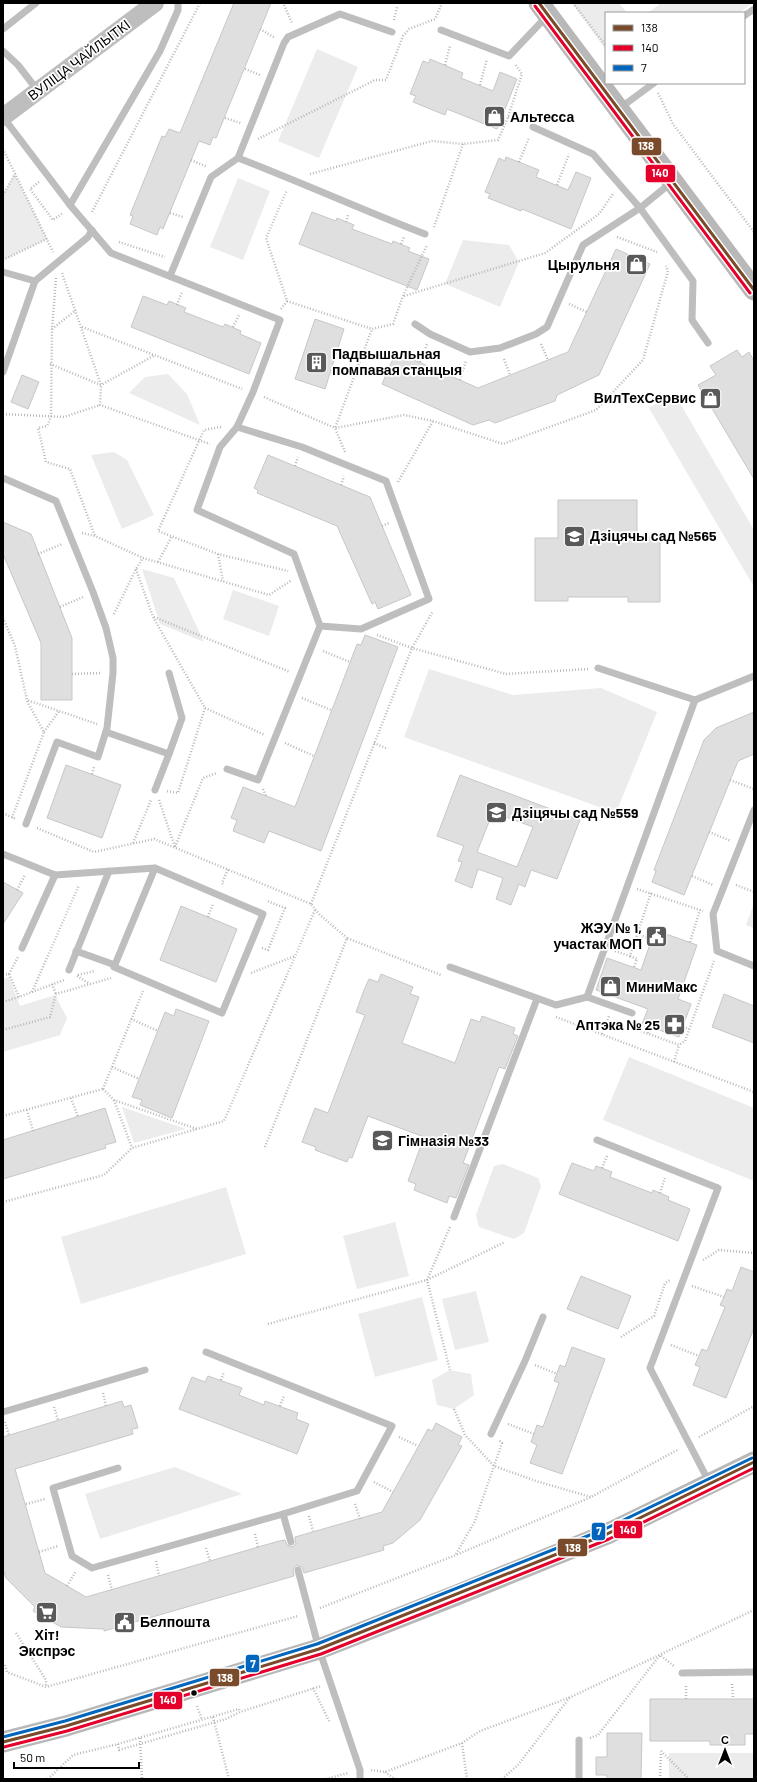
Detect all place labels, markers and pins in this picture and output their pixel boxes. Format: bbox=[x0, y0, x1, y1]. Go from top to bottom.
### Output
shop icon: Альтесса bbox=[482, 104, 508, 130]
place label: Альтесса bbox=[510, 108, 575, 125]
shop icon: Цырульня bbox=[623, 252, 649, 278]
place label: Цырульня bbox=[548, 256, 620, 273]
place label: Падвышальная помпавая станцыя bbox=[332, 345, 462, 378]
building icon: Падвышальная помпавая станцыя bbox=[304, 349, 330, 375]
shop icon: ВилТехСервис bbox=[698, 385, 724, 411]
place label: ВилТехСервис bbox=[594, 389, 696, 406]
school or university icon: Дзіцячы сад №565 bbox=[561, 523, 587, 549]
place label: Дзіцячы сад №565 bbox=[590, 527, 717, 544]
school or university icon: Дзіцячы сад №559 bbox=[483, 800, 509, 826]
place label: Дзіцячы сад №559 bbox=[512, 804, 638, 821]
place label: ЖЭУ № 1, участак МОП bbox=[553, 919, 642, 952]
public building icon: ЖЭУ № 1, участак МОП bbox=[644, 923, 670, 949]
shop icon: МиниМакс bbox=[597, 974, 623, 1000]
place label: МиниМакс bbox=[626, 978, 698, 995]
pharmacy icon: Аптэка № 25 bbox=[662, 1012, 688, 1038]
place label: Аптэка № 25 bbox=[575, 1016, 660, 1033]
school or university icon: Гімназія №33 bbox=[369, 1128, 395, 1154]
place label: Гімназія №33 bbox=[398, 1132, 489, 1149]
supermarket icon: Хіт! Экспрэс bbox=[34, 1600, 60, 1626]
public building icon: Белпошта bbox=[111, 1609, 137, 1635]
place label: Белпошта bbox=[140, 1613, 210, 1630]
place label: Хіт! Экспрэс bbox=[19, 1626, 76, 1659]
unlabelled marker bbox=[189, 1688, 199, 1698]

